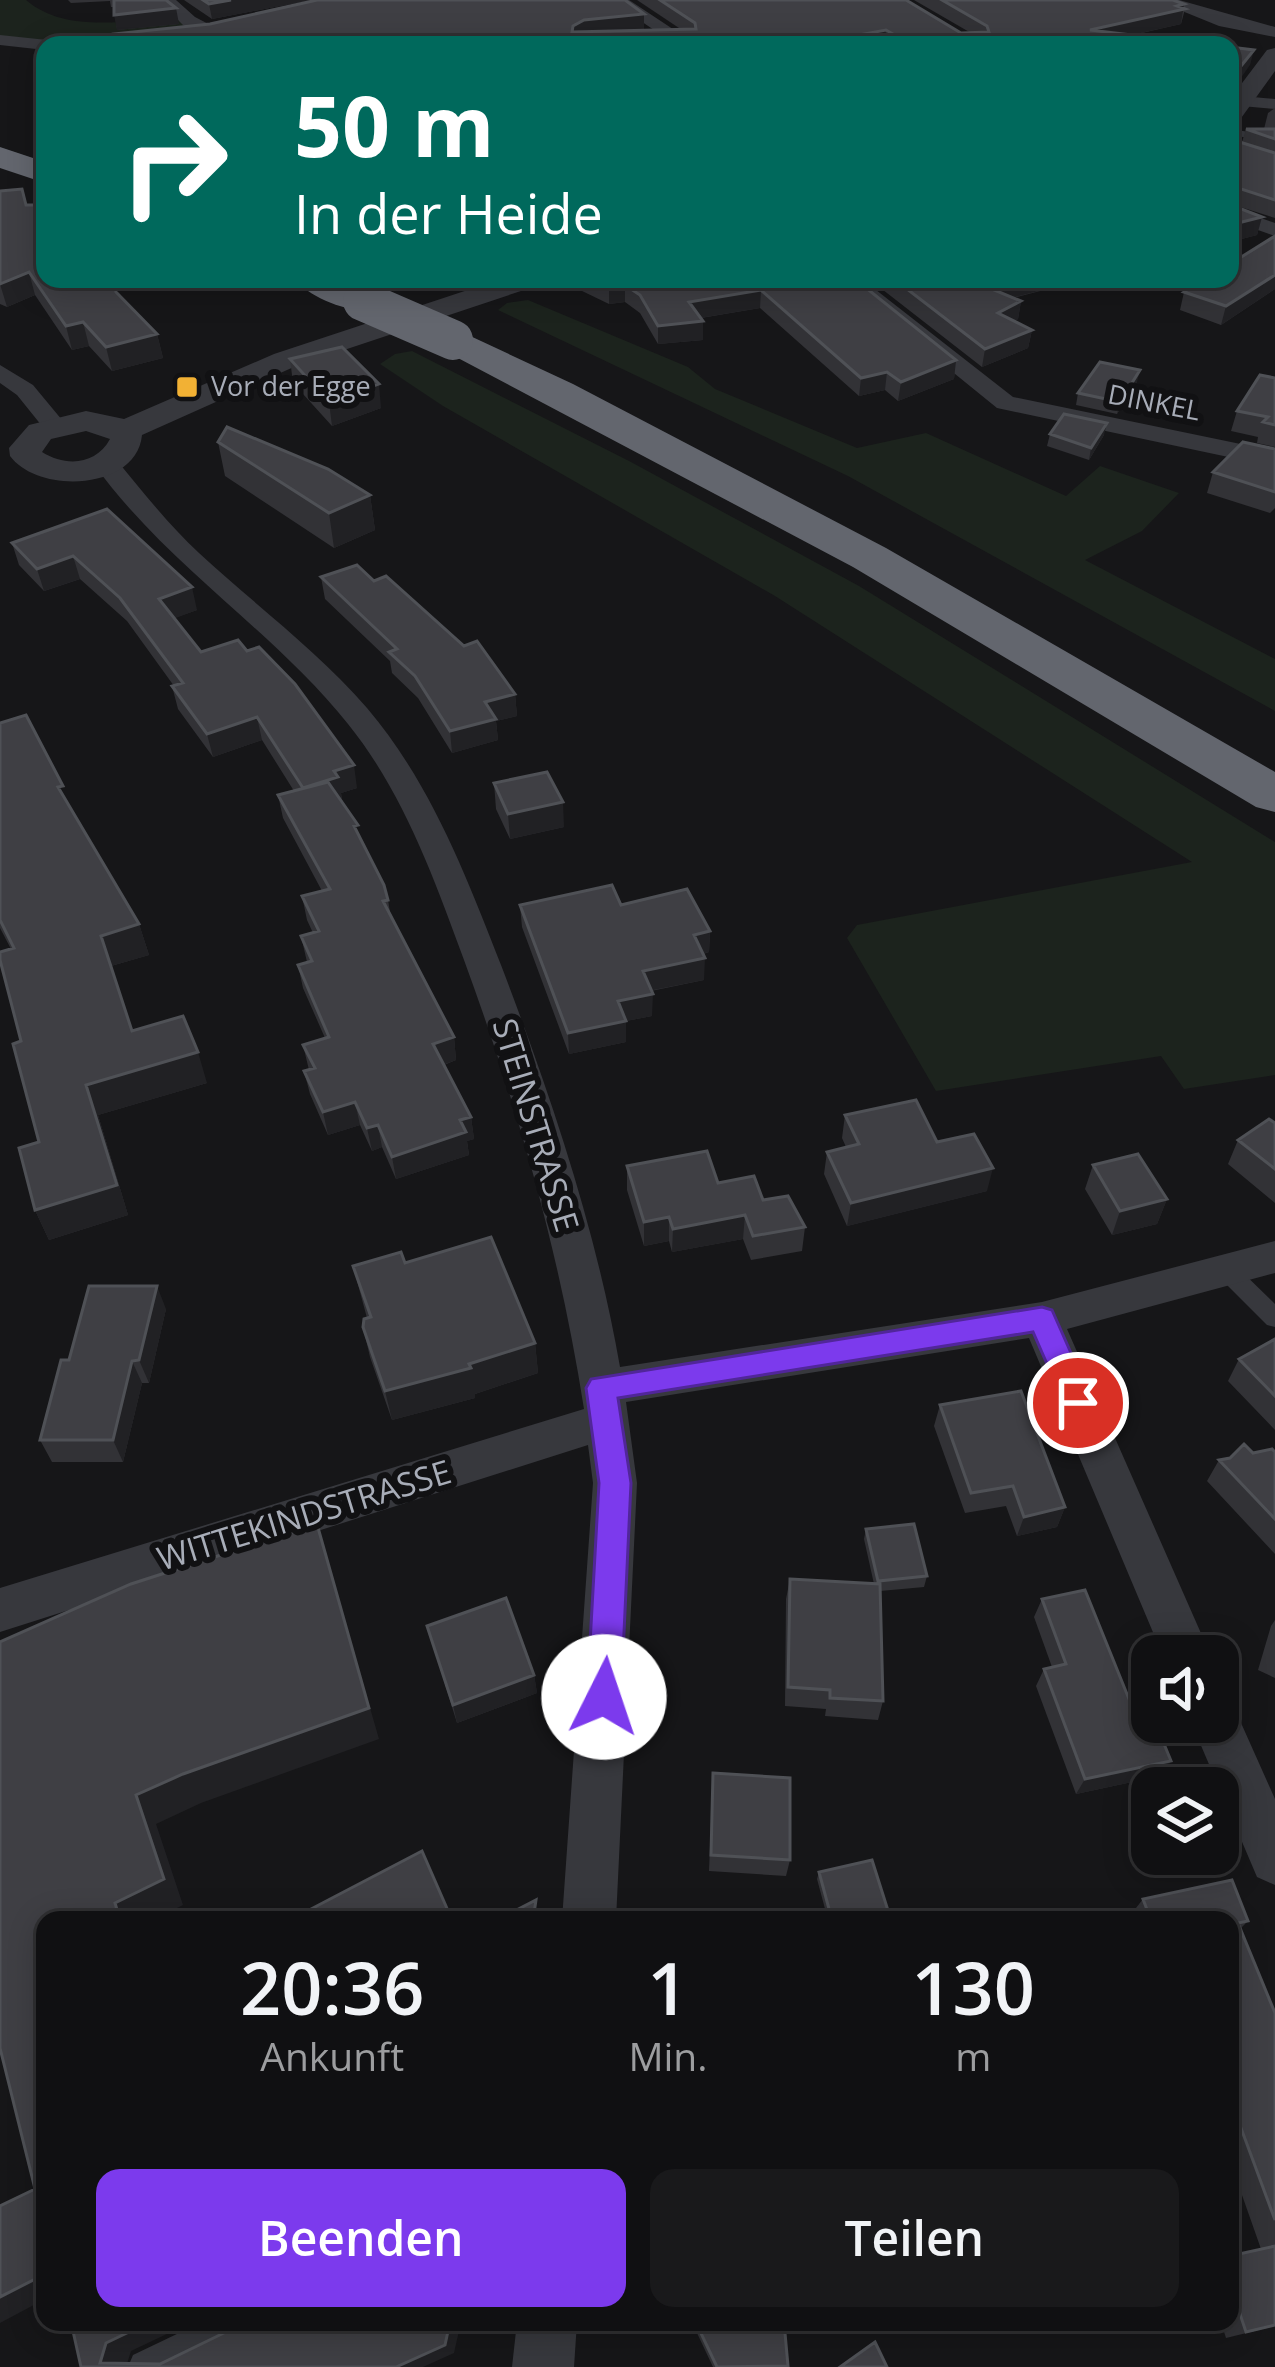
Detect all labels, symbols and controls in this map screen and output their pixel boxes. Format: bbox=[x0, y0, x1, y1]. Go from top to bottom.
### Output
text: 50 m bbox=[294, 67, 494, 182]
icon: right bbox=[96, 84, 252, 240]
text: In der Heide bbox=[294, 176, 603, 250]
place label: Vor der Egge bbox=[211, 367, 371, 404]
marker: Vor der Egge bbox=[174, 374, 200, 400]
street label: DINKEL bbox=[1105, 374, 1204, 429]
street label: STEINSTRASSE bbox=[483, 1013, 590, 1237]
pin bbox=[1027, 1352, 1129, 1454]
icon: arrive bbox=[1045, 1370, 1111, 1436]
street label: WITTEKINDSTRASSE bbox=[152, 1448, 456, 1581]
position arrow bbox=[541, 1634, 667, 1760]
map controls bbox=[1131, 1635, 1239, 1875]
button: sound bbox=[1131, 1635, 1239, 1743]
button: layers bbox=[1131, 1767, 1239, 1875]
text: 20:36 bbox=[240, 1938, 424, 2036]
text: 1 bbox=[647, 1938, 689, 2036]
text: 130 bbox=[911, 1938, 1035, 2036]
text: Ankunft bbox=[260, 2029, 404, 2082]
text: Min. bbox=[628, 2029, 707, 2082]
text: m bbox=[955, 2029, 991, 2082]
button: Beenden bbox=[96, 2169, 626, 2307]
button: Teilen bbox=[650, 2169, 1179, 2307]

